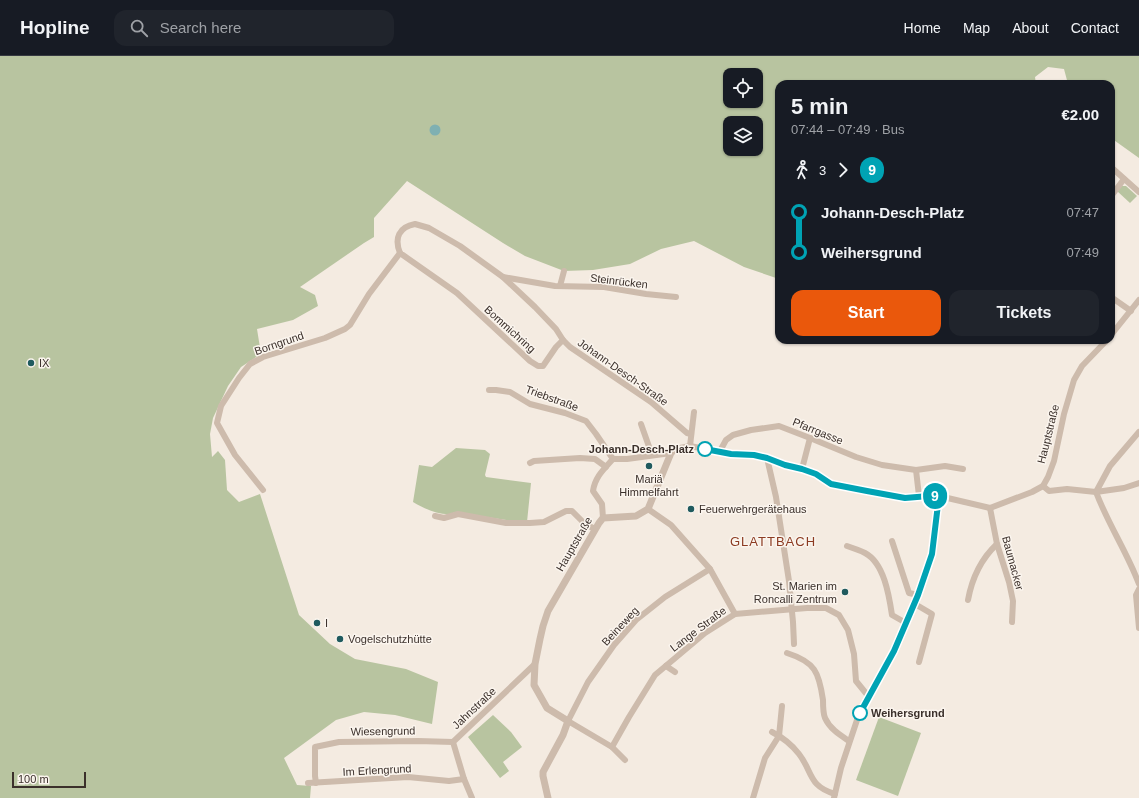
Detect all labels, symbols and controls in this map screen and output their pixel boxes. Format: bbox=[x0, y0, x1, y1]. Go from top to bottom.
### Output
search box bbox=[114, 10, 394, 46]
text: Hopline bbox=[20, 17, 90, 38]
icon: search bbox=[128, 17, 150, 39]
text: Search here bbox=[160, 19, 241, 36]
text: Home bbox=[904, 20, 941, 36]
text: Map bbox=[963, 20, 990, 36]
text: About bbox=[1012, 20, 1049, 36]
text: Contact bbox=[1071, 20, 1119, 36]
map controls bbox=[723, 68, 763, 156]
button: locate bbox=[723, 68, 763, 108]
text: 5 min bbox=[791, 94, 848, 119]
text: €2.00 bbox=[1061, 106, 1099, 123]
button: layers bbox=[723, 116, 763, 156]
text: 07:44 – 07:49 · Bus bbox=[791, 122, 904, 137]
icon: walk bbox=[791, 159, 813, 181]
icon: forward bbox=[832, 159, 854, 181]
text: 9 bbox=[868, 162, 876, 178]
text: 3 bbox=[819, 163, 826, 178]
text: Johann-Desch-Platz bbox=[821, 204, 964, 221]
text: 07:47 bbox=[1066, 205, 1099, 220]
text: Weihersgrund bbox=[821, 244, 922, 261]
text: 07:49 bbox=[1066, 245, 1099, 260]
street label: Steinrücken bbox=[589, 272, 649, 290]
button: Start bbox=[791, 290, 941, 336]
button: Tickets bbox=[949, 290, 1099, 336]
street label: Bommichring bbox=[482, 303, 538, 355]
street label: Borngrund bbox=[253, 329, 305, 357]
street label: Johann-Desch-Straße bbox=[575, 336, 671, 408]
place label: IX bbox=[39, 357, 50, 369]
marker: IX bbox=[26, 358, 36, 368]
street label: Triebstraße bbox=[524, 383, 580, 413]
street label: Hauptstraße bbox=[1035, 403, 1061, 465]
street label: Pfarrgasse bbox=[791, 415, 845, 447]
marker: Johann-Desch-Platz bbox=[697, 441, 713, 457]
place label: Johann-Desch-Platz bbox=[589, 443, 694, 455]
marker: Mariä Himmelfahrt bbox=[644, 461, 654, 471]
place label: Mariä Himmelfahrt bbox=[619, 473, 679, 498]
line badge: 9 bbox=[922, 483, 948, 509]
text: 9 bbox=[931, 488, 939, 504]
place label: Feuerwehrgerätehaus bbox=[699, 503, 807, 515]
marker: Feuerwehrgerätehaus bbox=[686, 504, 696, 514]
street label: Hauptstraße bbox=[554, 515, 594, 573]
district label: GLATTBACH bbox=[730, 534, 816, 549]
street label: Baumacker bbox=[1000, 535, 1026, 592]
place label: St. Marien im Roncalli Zentrum bbox=[754, 580, 837, 605]
marker: St. Marien im Roncalli Zentrum bbox=[840, 587, 850, 597]
street label: Beineweg bbox=[599, 604, 641, 648]
street label: Lange Straße bbox=[668, 604, 728, 654]
place label: I bbox=[325, 617, 328, 629]
marker: I bbox=[312, 618, 322, 628]
place label: Vogelschutzhütte bbox=[348, 633, 432, 645]
marker: Vogelschutzhütte bbox=[335, 634, 345, 644]
street label: Jahnstraße bbox=[450, 685, 498, 731]
marker: Weihersgrund bbox=[852, 705, 868, 721]
place label: Weihersgrund bbox=[871, 707, 945, 719]
street label: Wiesengrund bbox=[350, 724, 416, 738]
street label: Im Erlengrund bbox=[342, 762, 412, 778]
scale bar bbox=[12, 770, 86, 789]
text: 100 m bbox=[18, 773, 49, 785]

